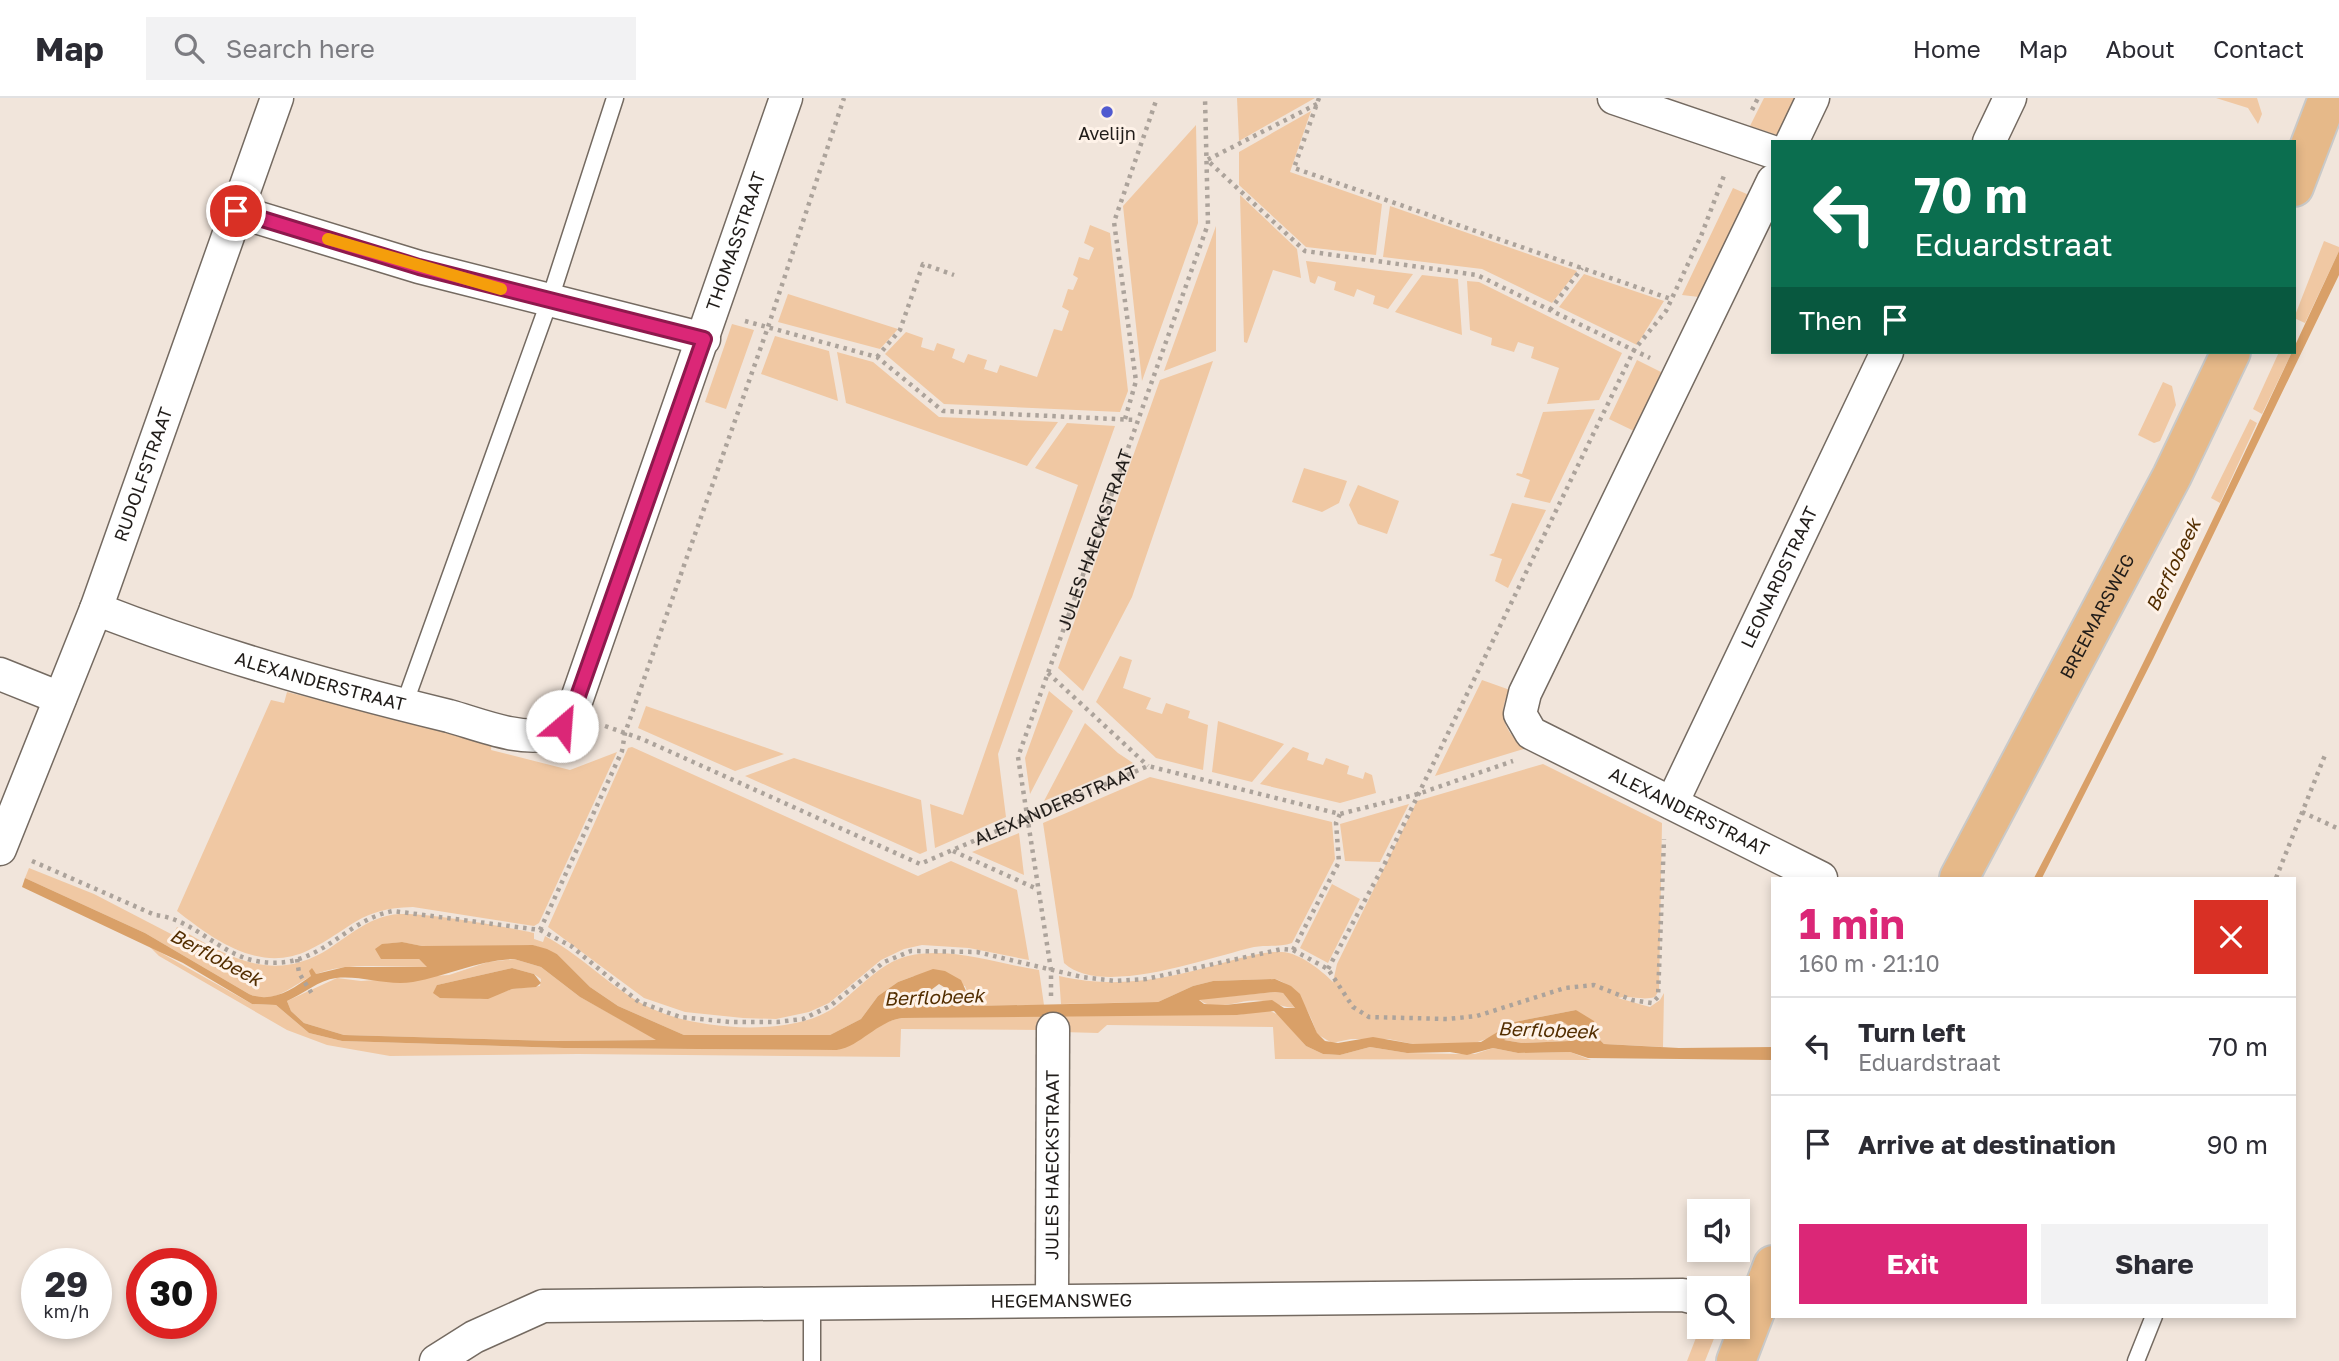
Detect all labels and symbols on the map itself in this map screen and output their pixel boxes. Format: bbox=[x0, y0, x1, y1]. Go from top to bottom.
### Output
marker: Avelijn bbox=[1099, 104, 1115, 120]
place label: Avelijn bbox=[1078, 122, 1136, 144]
street label: THOMASSTRAAT bbox=[701, 168, 770, 314]
pin bbox=[206, 181, 266, 241]
street label: RUDOLFSTRAAT bbox=[109, 404, 177, 544]
street label: JULES HAECKSTRAAT bbox=[1052, 446, 1137, 633]
street label: LEONARDSTRAAT bbox=[1736, 503, 1822, 651]
water label: Berflobeek bbox=[2140, 513, 2206, 615]
street label: BREEMARSWEG bbox=[2055, 550, 2139, 682]
street label: ALEXANDERSTRAAT bbox=[233, 646, 408, 715]
position arrow bbox=[525, 689, 599, 763]
street label: ALEXANDERSTRAAT bbox=[970, 760, 1141, 850]
street label: ALEXANDERSTRAAT bbox=[1606, 762, 1773, 860]
water label: Berflobeek bbox=[167, 923, 268, 991]
water label: Berflobeek bbox=[883, 983, 987, 1010]
water label: Berflobeek bbox=[1498, 1016, 1601, 1043]
street label: JULES HAECKSTRAAT bbox=[1040, 1070, 1063, 1260]
speed limit sign: 30 bbox=[126, 1248, 217, 1339]
street label: HEGEMANSWEG bbox=[990, 1288, 1132, 1312]

